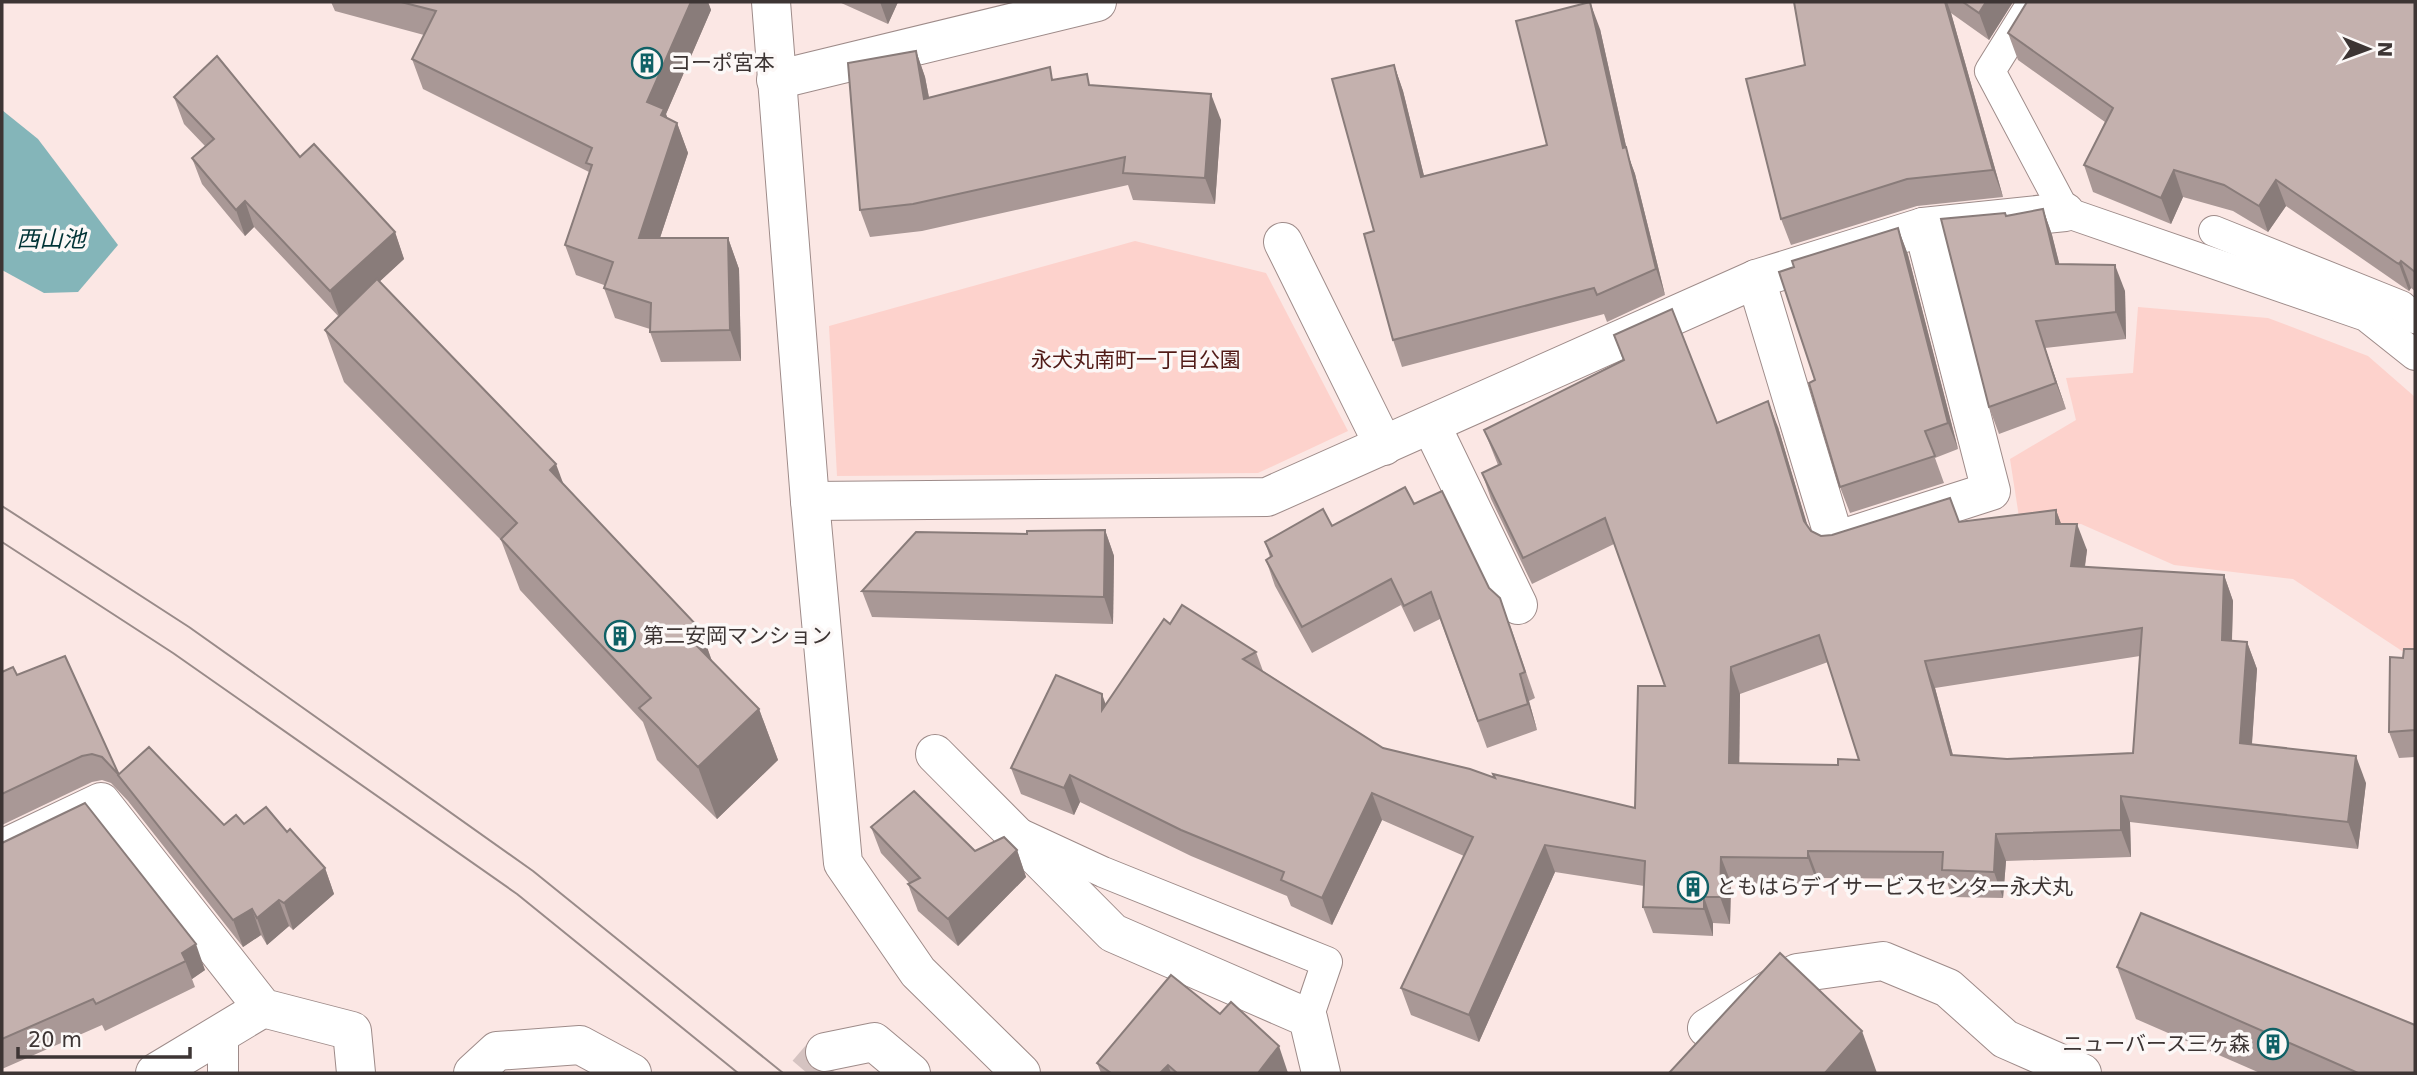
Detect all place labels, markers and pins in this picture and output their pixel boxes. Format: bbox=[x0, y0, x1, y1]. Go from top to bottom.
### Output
building icon: コーポ宮本 bbox=[630, 46, 664, 80]
place label: コーポ宮本 bbox=[670, 51, 775, 75]
building icon: 第二安岡マンション bbox=[603, 619, 637, 653]
place label: 第二安岡マンション bbox=[643, 624, 832, 648]
building icon: ともはらデイサービスセンター永犬丸 bbox=[1676, 870, 1710, 904]
place label: ともはらデイサービスセンター永犬丸 bbox=[1716, 875, 2073, 899]
building icon: ニューバース三ヶ森 bbox=[2256, 1027, 2290, 1061]
place label: ニューバース三ヶ森 bbox=[2062, 1032, 2250, 1056]

